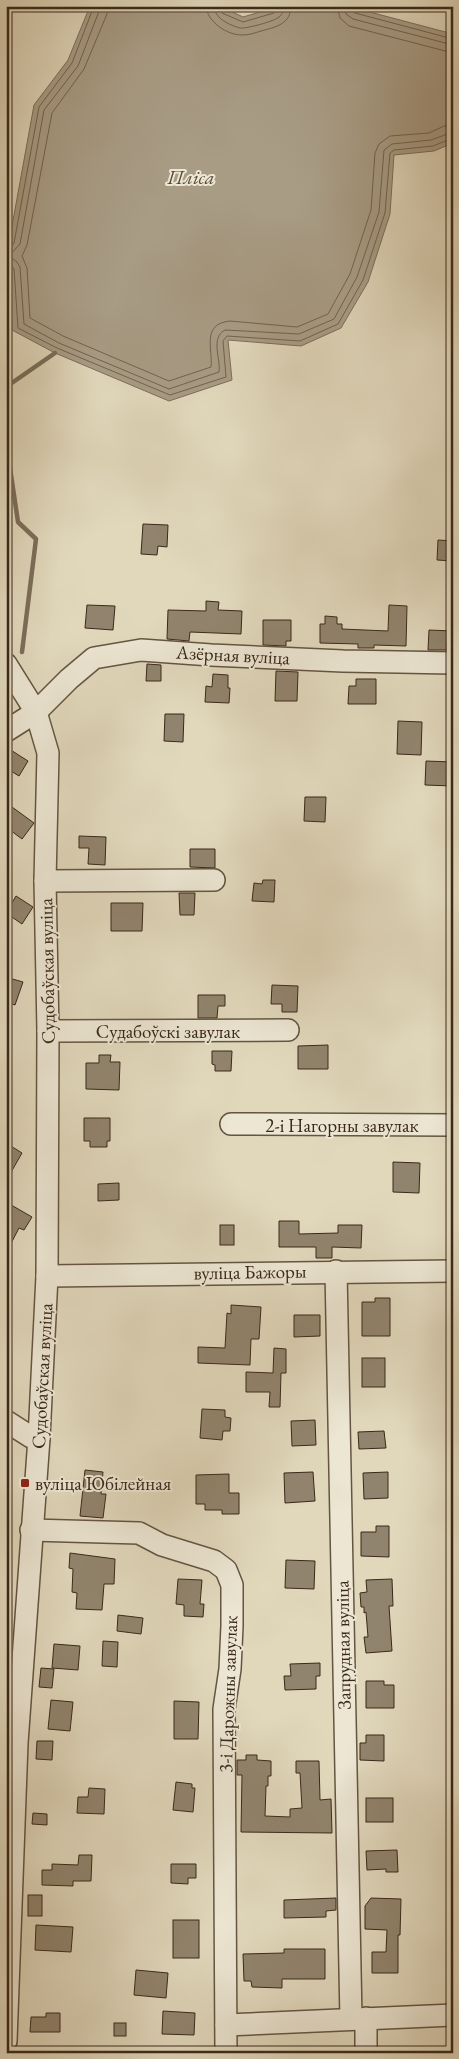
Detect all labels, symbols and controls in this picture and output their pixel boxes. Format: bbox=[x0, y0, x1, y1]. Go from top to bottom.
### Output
water label: Пліса bbox=[166, 164, 215, 190]
street label: Азёрная вуліца bbox=[174, 639, 291, 670]
street label: Судобаўская вуліца bbox=[33, 897, 61, 1044]
street label: Судабоўскі завулак bbox=[96, 1019, 240, 1044]
street label: 2-і Нагорны завулак bbox=[265, 1113, 419, 1138]
street label: вуліца Бажоры bbox=[193, 1259, 307, 1285]
street label: Судобаўская вуліца bbox=[26, 1302, 58, 1450]
place label: вуліца Юбілейная bbox=[35, 1471, 172, 1496]
marker: вуліца Юбілейная bbox=[19, 1477, 31, 1489]
street label: Запрудная вуліца bbox=[329, 1580, 357, 1710]
street label: 3-і Дарожны завулак bbox=[213, 1615, 243, 1773]

